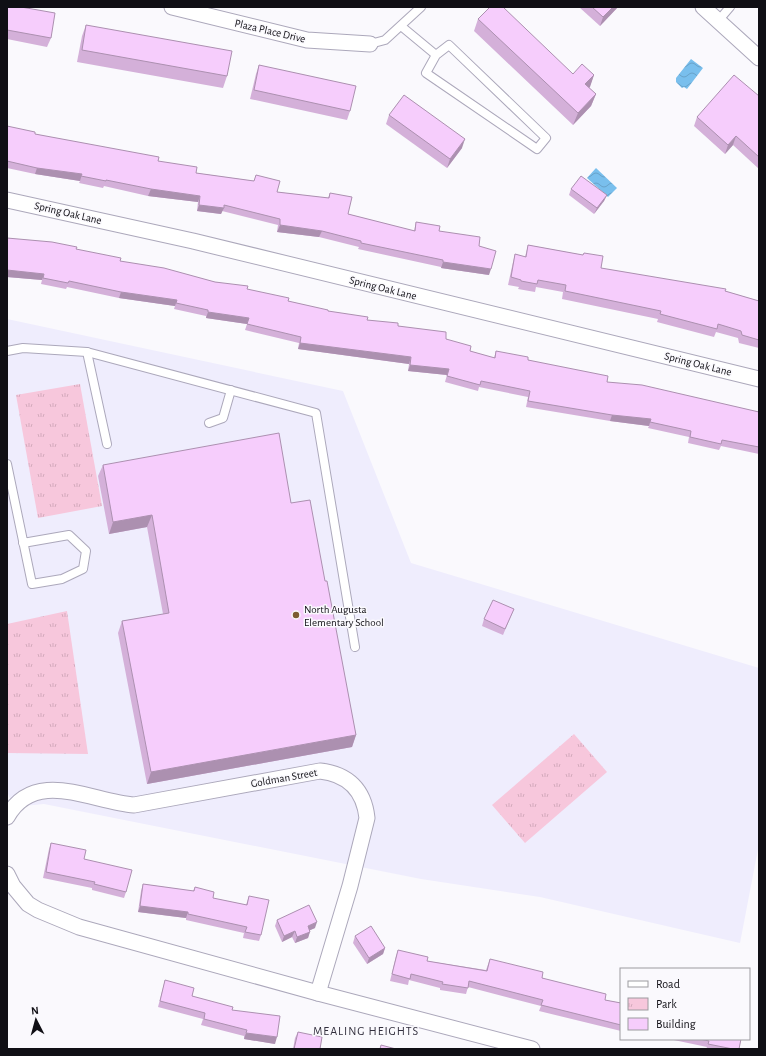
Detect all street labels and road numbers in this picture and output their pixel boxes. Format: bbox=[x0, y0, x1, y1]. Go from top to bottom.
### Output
street label: Plaza Place Drive bbox=[233, 17, 307, 45]
street label: Spring Oak Lane bbox=[33, 200, 103, 226]
street label: Spring Oak Lane bbox=[348, 274, 418, 302]
street label: Spring Oak Lane bbox=[663, 350, 733, 378]
street label: Goldman Street bbox=[250, 767, 319, 789]

